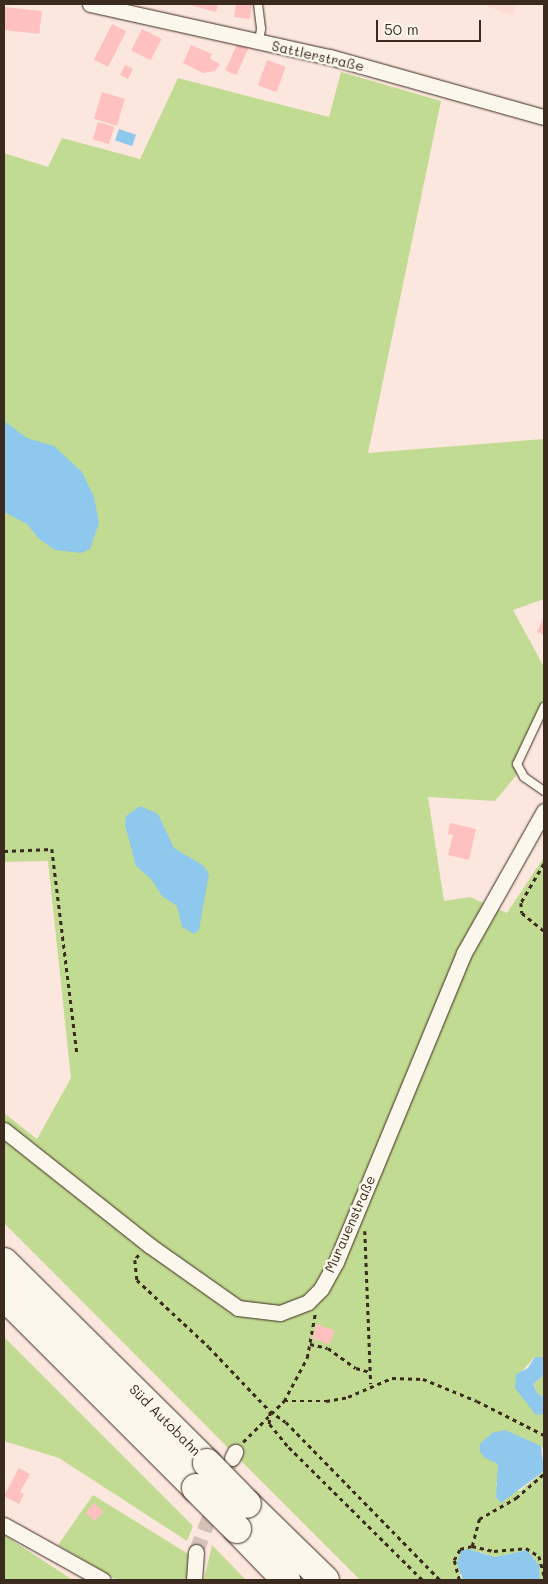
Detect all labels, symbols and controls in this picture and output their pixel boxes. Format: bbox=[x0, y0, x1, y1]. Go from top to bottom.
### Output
scale bar bbox=[378, 10, 483, 42]
text: 50 m bbox=[384, 19, 419, 39]
street label: Sattlerstraße bbox=[270, 37, 366, 75]
street label: Murauenstraße bbox=[321, 1173, 379, 1275]
street label: Süd Autobahn bbox=[126, 1381, 204, 1459]

